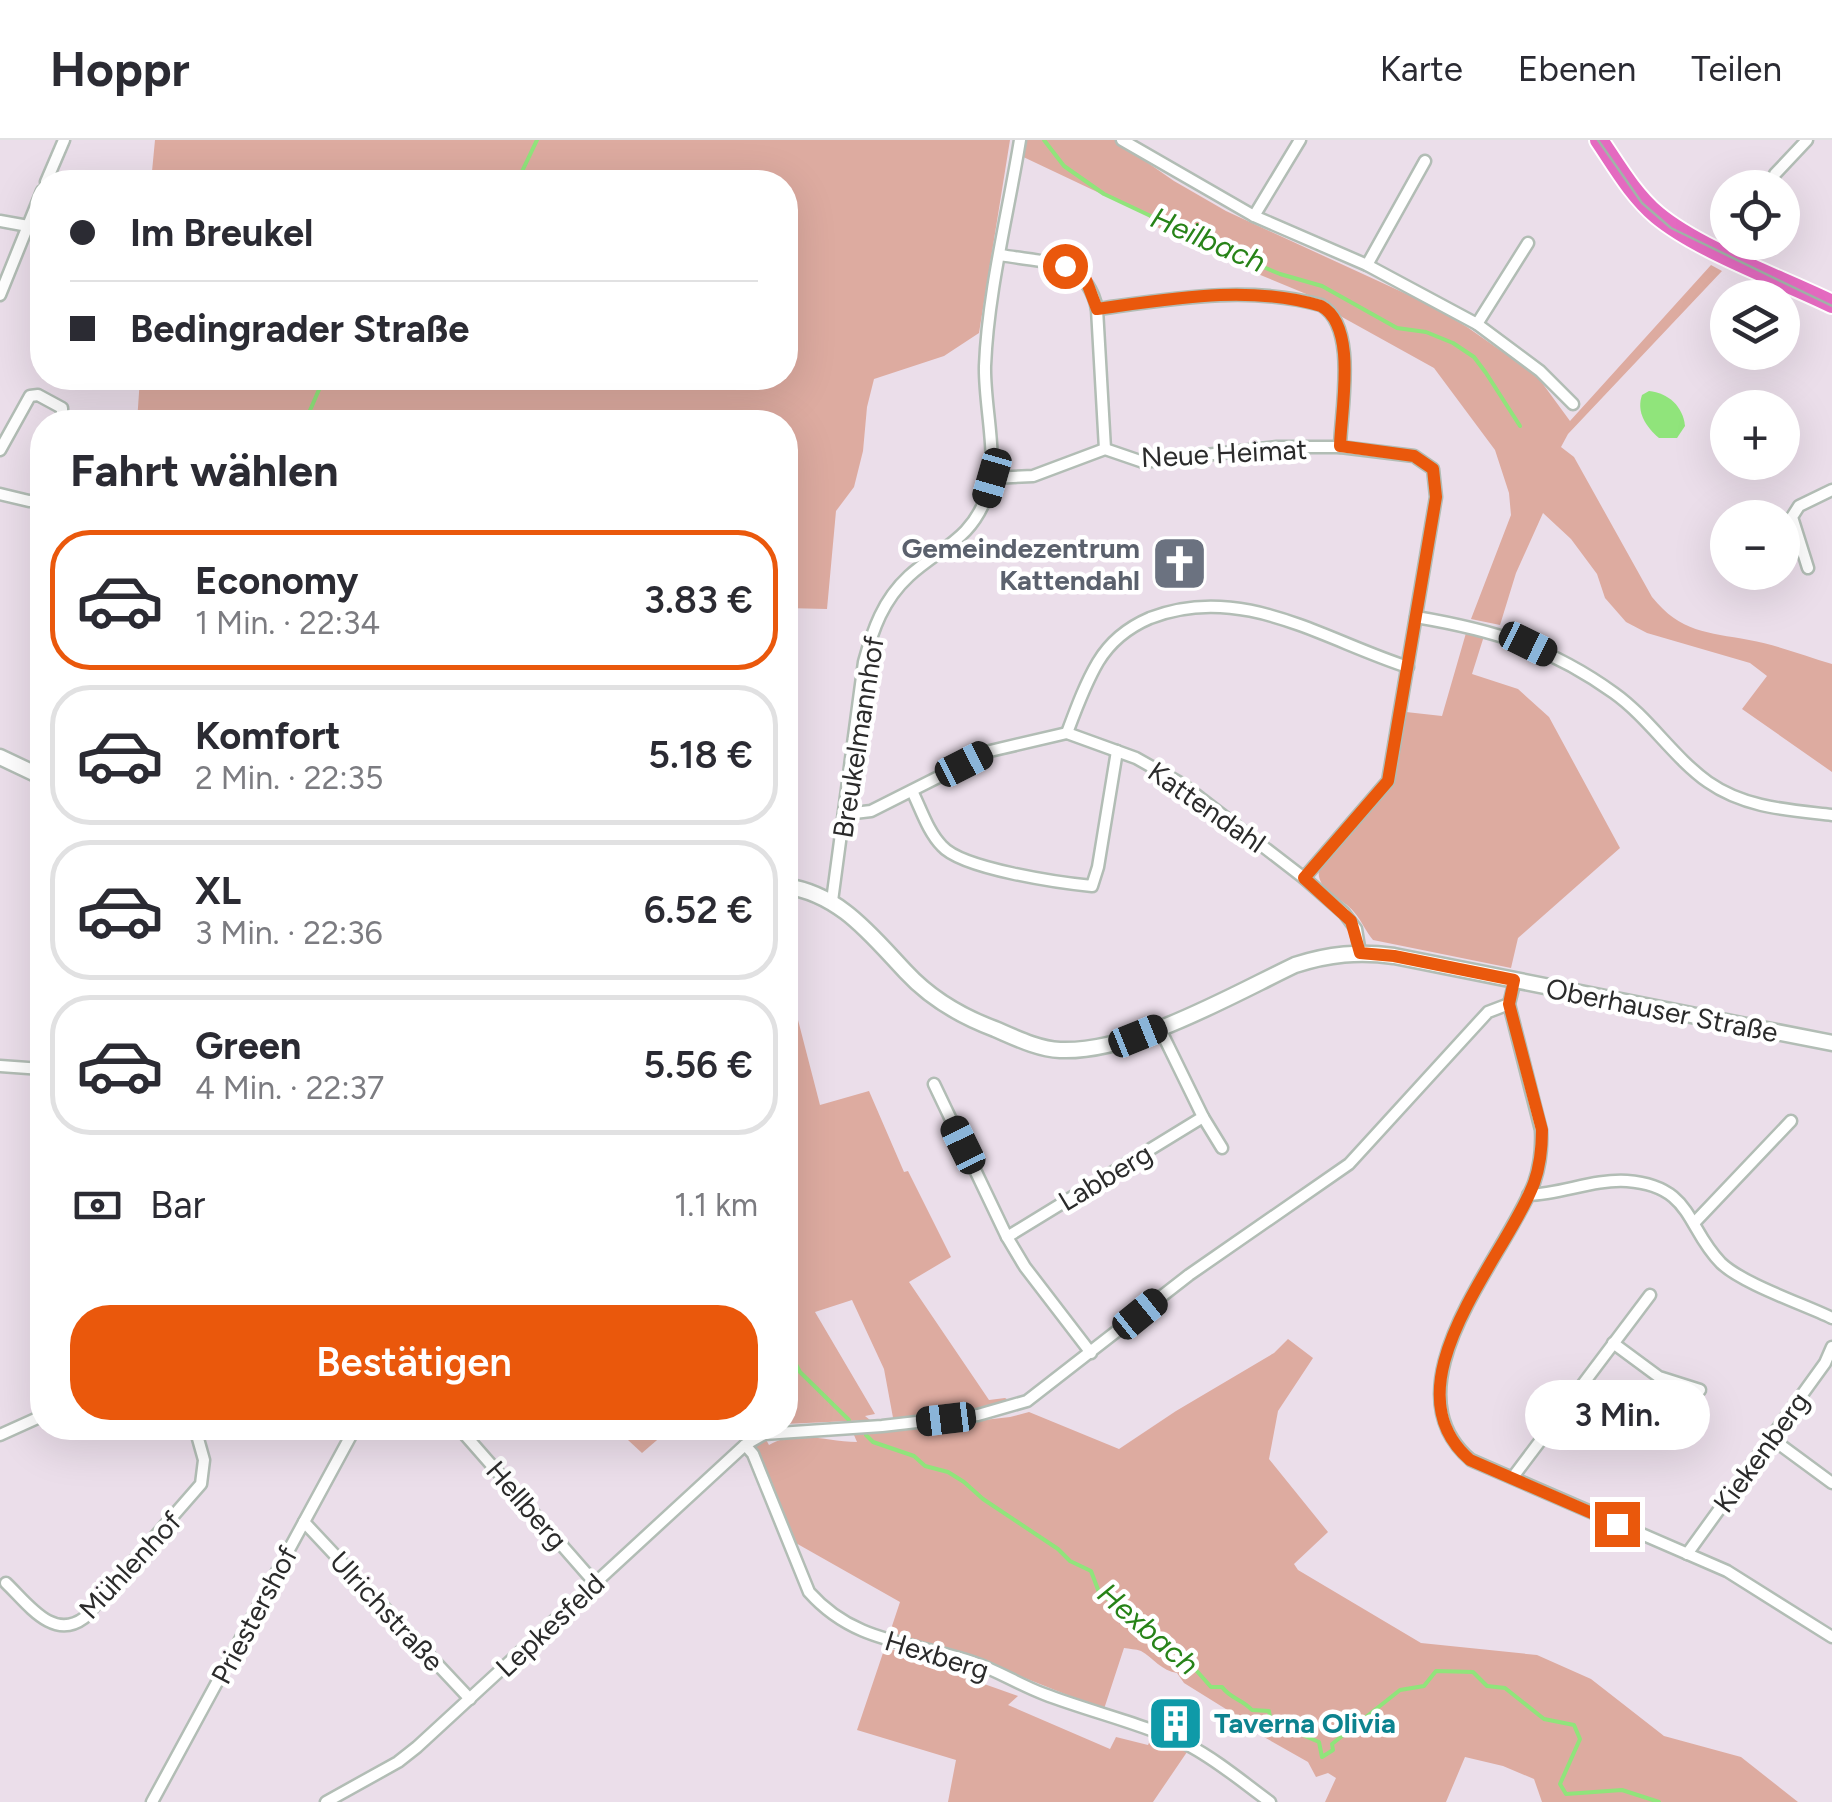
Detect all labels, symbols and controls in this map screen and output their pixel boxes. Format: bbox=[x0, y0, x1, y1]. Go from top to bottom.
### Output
text: Hoppr bbox=[50, 40, 190, 98]
text: Karte bbox=[1380, 48, 1463, 90]
text: Ebenen bbox=[1518, 48, 1636, 90]
text: Teilen bbox=[1691, 48, 1782, 90]
map controls bbox=[1710, 170, 1800, 590]
button: locate bbox=[1710, 170, 1800, 260]
water label: Heilbach bbox=[1145, 199, 1271, 280]
text: Im Breukel bbox=[130, 210, 313, 256]
route start bbox=[1043, 244, 1088, 289]
button: layers bbox=[1710, 280, 1800, 370]
text: Bedingrader Straße bbox=[130, 306, 469, 352]
button: + bbox=[1710, 390, 1800, 480]
street label: Neue Heimat bbox=[1140, 432, 1308, 474]
text: Fahrt wählen bbox=[70, 443, 339, 497]
car bbox=[969, 445, 1015, 511]
button: − bbox=[1710, 500, 1800, 590]
place label: Gemeindezentrum Kattendahl bbox=[901, 531, 1140, 597]
church icon: Gemeindezentrum Kattendahl bbox=[1149, 534, 1209, 594]
icon: car bbox=[75, 555, 165, 645]
text: Economy bbox=[195, 558, 358, 604]
text: 3.83 € bbox=[644, 577, 753, 623]
text: 1 Min. · 22:34 bbox=[195, 604, 380, 642]
car bbox=[1494, 617, 1562, 671]
street label: Breukelmannhof bbox=[825, 633, 891, 840]
icon: car bbox=[75, 710, 165, 800]
text: Komfort bbox=[195, 713, 341, 759]
text: 5.18 € bbox=[648, 732, 753, 778]
car bbox=[930, 737, 998, 791]
street label: Kattendahl bbox=[1142, 754, 1272, 860]
text: 2 Min. · 22:35 bbox=[195, 759, 383, 797]
icon: car bbox=[75, 865, 165, 955]
text: XL bbox=[195, 868, 241, 914]
text: 6.52 € bbox=[644, 887, 753, 933]
text: 3 Min. · 22:36 bbox=[195, 914, 383, 952]
street label: Oberhauser Straße bbox=[1543, 971, 1781, 1049]
car bbox=[1105, 1011, 1171, 1061]
icon: car bbox=[75, 1020, 165, 1110]
text: Green bbox=[195, 1023, 301, 1069]
text: 5.56 € bbox=[643, 1042, 753, 1088]
text: 4 Min. · 22:37 bbox=[195, 1069, 384, 1107]
car bbox=[936, 1111, 990, 1179]
street label: Labberg bbox=[1052, 1136, 1158, 1218]
icon: cash bbox=[70, 1178, 125, 1233]
text: Bar bbox=[150, 1182, 205, 1228]
text: 1.1 km bbox=[674, 1186, 758, 1224]
car bbox=[1107, 1283, 1173, 1345]
button: Bestätigen bbox=[70, 1305, 758, 1420]
callout: 3 Min. bbox=[1524, 1379, 1710, 1449]
street label: Kiekenberg bbox=[1706, 1385, 1816, 1519]
text: 3 Min. bbox=[1574, 1396, 1661, 1434]
car bbox=[914, 1400, 978, 1438]
street label: Hellberg bbox=[479, 1454, 575, 1556]
route end bbox=[1595, 1502, 1640, 1547]
street label: Mühlenhof bbox=[72, 1504, 189, 1626]
street label: Priestershof bbox=[204, 1540, 305, 1690]
street label: Ulrichstraße bbox=[323, 1544, 451, 1678]
street label: Lepkesfeld bbox=[489, 1566, 611, 1684]
water label: Hexbach bbox=[1090, 1575, 1206, 1682]
street label: Hexberg bbox=[881, 1623, 993, 1687]
building icon: Taverna Olivia bbox=[1145, 1693, 1205, 1753]
place label: Taverna Olivia bbox=[1214, 1706, 1396, 1740]

